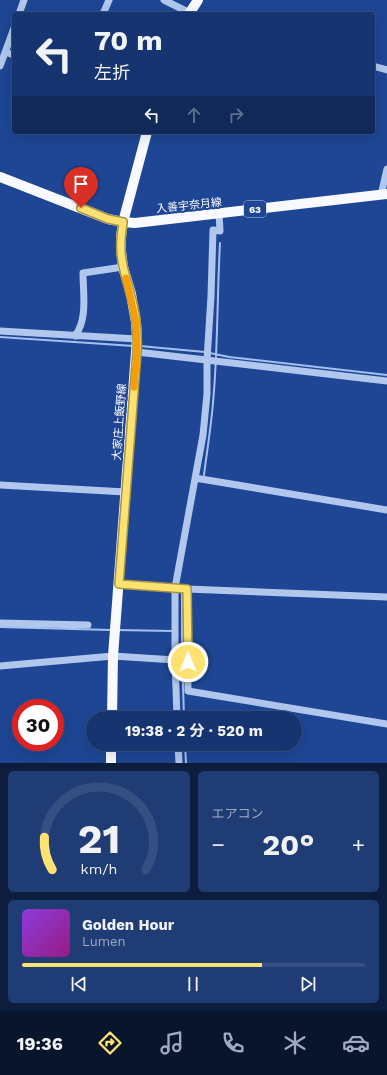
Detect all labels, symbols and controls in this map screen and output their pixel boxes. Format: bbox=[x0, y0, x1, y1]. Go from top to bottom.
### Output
text: 70 m bbox=[94, 24, 163, 57]
icon: left bbox=[28, 28, 80, 80]
text: 左折 bbox=[94, 62, 130, 83]
icon: left bbox=[141, 104, 163, 126]
icon: ahead bbox=[183, 104, 205, 126]
icon: right bbox=[225, 104, 247, 126]
pin bbox=[64, 167, 98, 208]
icon: arrive bbox=[70, 173, 92, 195]
street label: 入善宇奈月線 bbox=[156, 196, 223, 215]
road number: 63 bbox=[244, 201, 266, 217]
street label: 大家庄上飯野線 bbox=[110, 383, 129, 461]
position arrow bbox=[167, 641, 209, 683]
speed limit sign: 30 bbox=[12, 699, 64, 751]
text: 19:38 · 2 分 · 520 m bbox=[125, 722, 263, 740]
text: エアコン bbox=[212, 806, 264, 821]
text: 21 bbox=[77, 813, 120, 862]
text: 20° bbox=[262, 827, 314, 862]
text: − bbox=[212, 832, 225, 857]
text: + bbox=[352, 832, 365, 857]
text: km/h bbox=[80, 860, 117, 876]
text: Golden Hour bbox=[82, 916, 174, 934]
text: Lumen bbox=[82, 934, 126, 949]
icon: previous bbox=[68, 973, 90, 995]
icon: pause bbox=[182, 973, 204, 995]
icon: next bbox=[297, 973, 319, 995]
icon: directions bbox=[96, 1029, 124, 1057]
icon: music bbox=[158, 1029, 186, 1057]
icon: phone bbox=[219, 1029, 247, 1057]
icon: climate bbox=[281, 1029, 309, 1057]
icon: car bbox=[342, 1029, 370, 1057]
text: 19:36 bbox=[17, 1033, 63, 1054]

